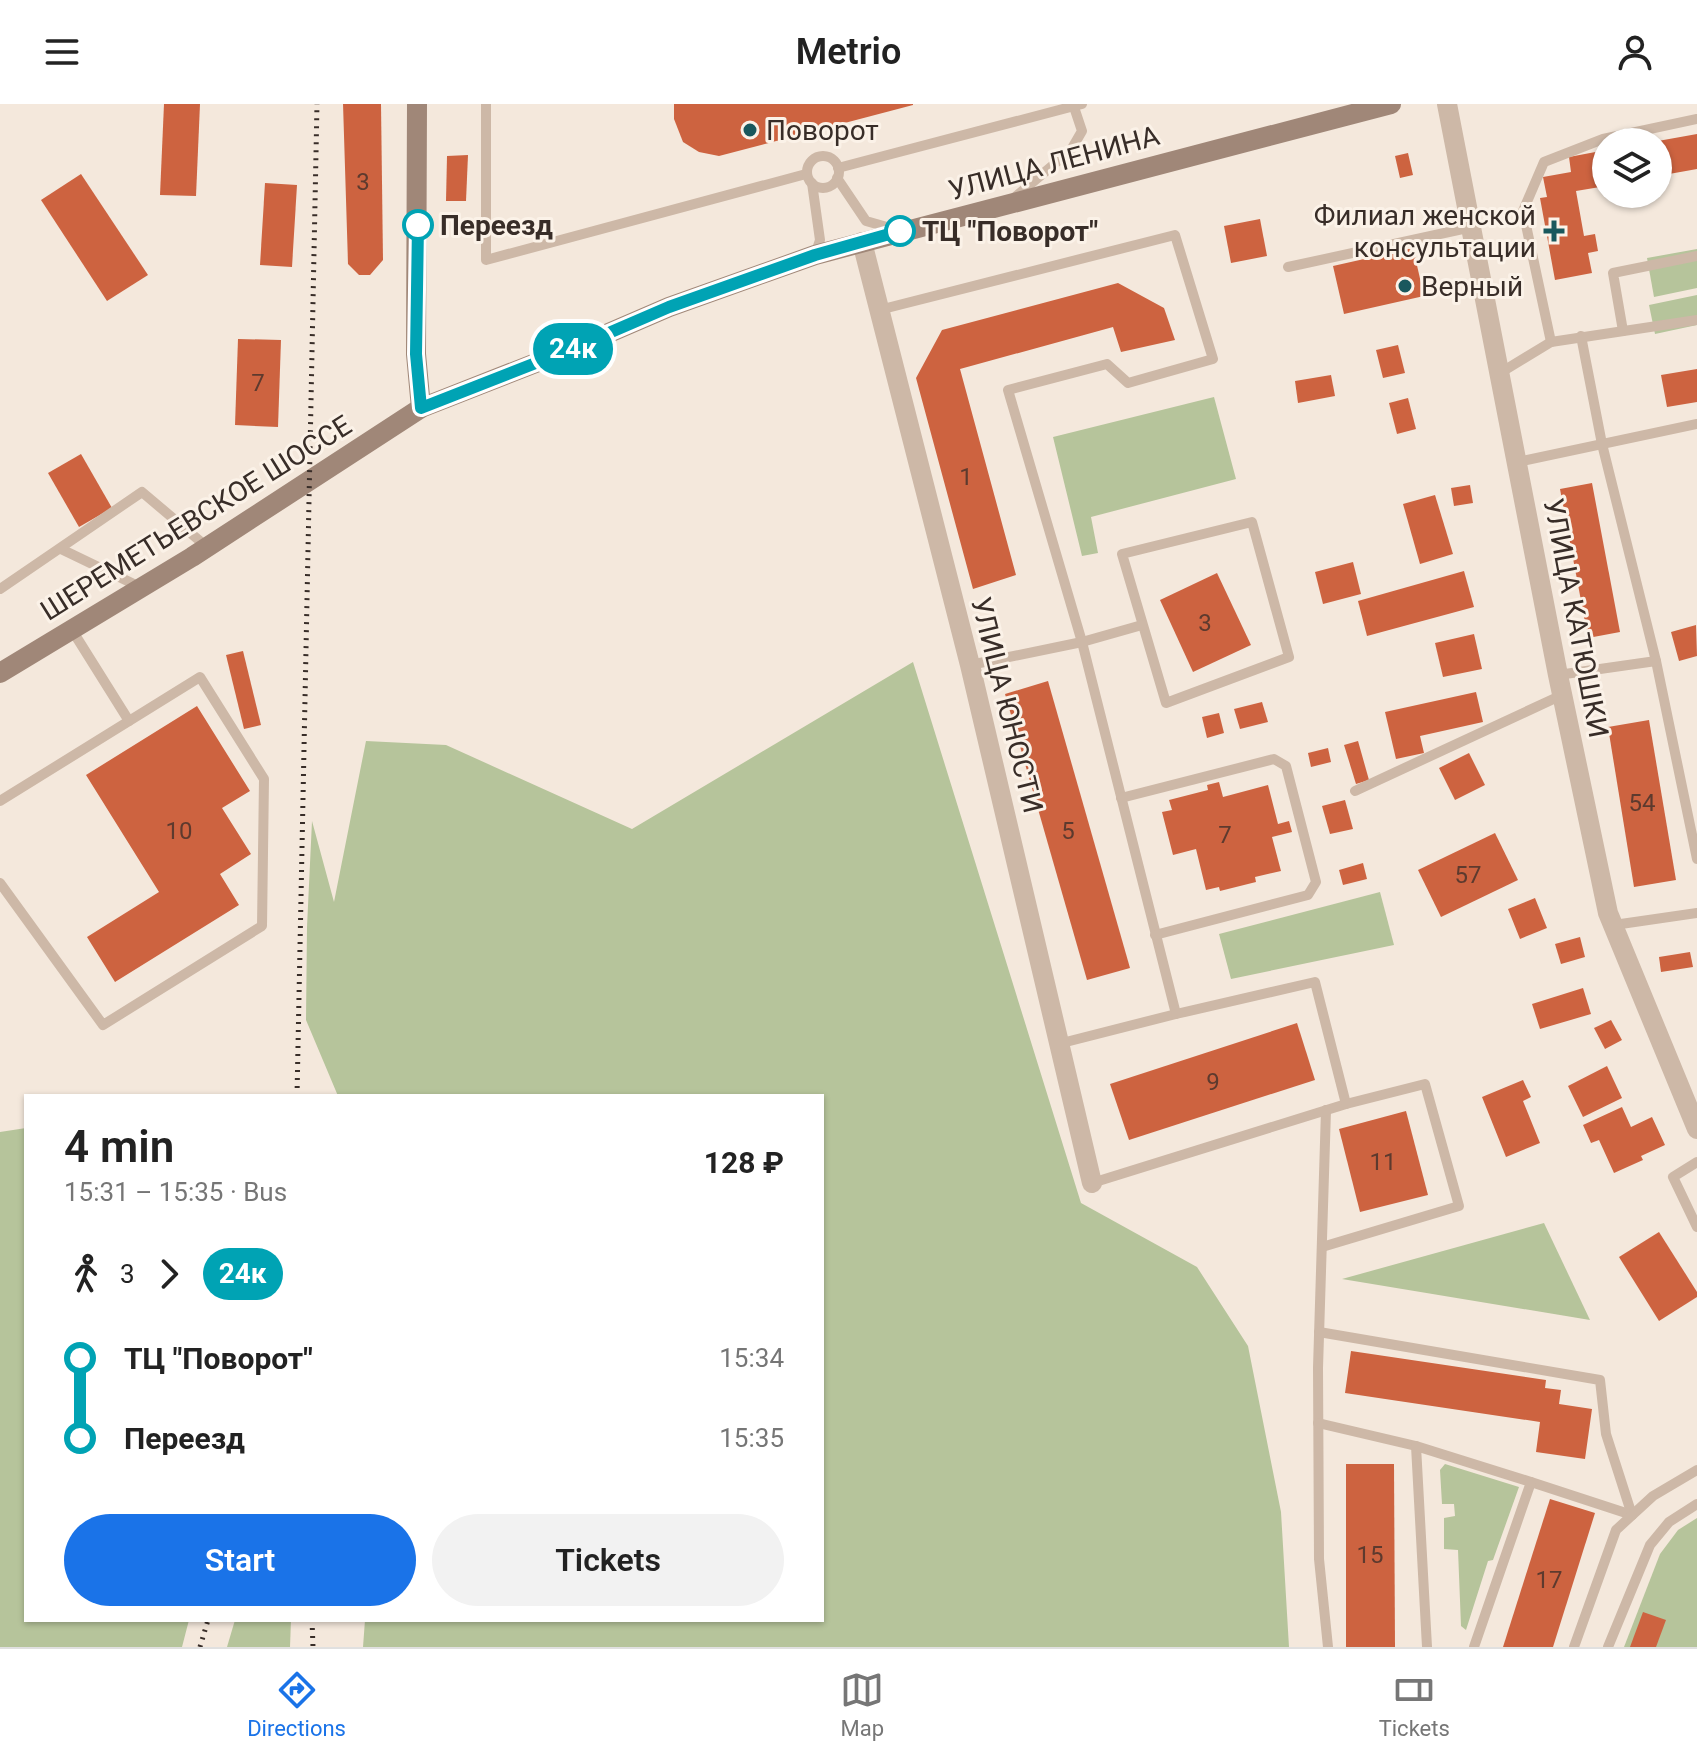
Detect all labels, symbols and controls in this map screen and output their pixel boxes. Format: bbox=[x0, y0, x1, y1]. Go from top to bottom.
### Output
icon: menu bbox=[40, 30, 84, 74]
icon: person bbox=[1613, 30, 1657, 74]
text: Metrio bbox=[796, 31, 901, 73]
place label: Поворот bbox=[766, 114, 879, 147]
street label: УЛИЦА ЛЕНИНА bbox=[945, 119, 1163, 207]
marker: Поворот bbox=[741, 121, 759, 139]
map controls bbox=[1592, 128, 1672, 208]
button: layers bbox=[1592, 128, 1672, 208]
house number: 3 bbox=[356, 168, 370, 196]
place label: Филиал женской консультации bbox=[1314, 199, 1536, 264]
place label: Переезд bbox=[440, 209, 553, 242]
marker: Переезд bbox=[403, 210, 433, 240]
place label: ТЦ "Поворот" bbox=[922, 215, 1098, 248]
marker: ТЦ "Поворот" bbox=[885, 216, 915, 246]
marker: Филиал женской консультации bbox=[1543, 220, 1565, 242]
place label: Верный bbox=[1421, 270, 1523, 303]
marker: Верный bbox=[1396, 277, 1414, 295]
line badge: 24к bbox=[527, 323, 619, 375]
text: 24к bbox=[549, 332, 597, 365]
house number: 7 bbox=[251, 369, 265, 397]
street label: ШЕРЕМЕТЬЕВСКОЕ ШОССЕ bbox=[35, 409, 357, 627]
house number: 1 bbox=[959, 463, 973, 491]
street label: УЛИЦА КАТЮШКИ bbox=[1537, 496, 1615, 740]
street label: УЛИЦА ЮНОСТИ bbox=[964, 594, 1050, 816]
house number: 3 bbox=[1198, 609, 1212, 637]
house number: 54 bbox=[1629, 789, 1655, 817]
house number: 10 bbox=[166, 817, 192, 845]
house number: 5 bbox=[1061, 817, 1075, 845]
house number: 7 bbox=[1218, 821, 1232, 849]
house number: 57 bbox=[1455, 861, 1481, 889]
house number: 9 bbox=[1206, 1068, 1220, 1096]
text: 4 min bbox=[64, 1121, 174, 1173]
text: 128 ₽ bbox=[704, 1145, 784, 1180]
house number: 11 bbox=[1370, 1148, 1396, 1176]
text: 15:31 – 15:35 · Bus bbox=[64, 1177, 287, 1207]
icon: walk bbox=[64, 1252, 108, 1296]
icon: forward bbox=[147, 1252, 191, 1296]
text: 24к bbox=[219, 1257, 267, 1290]
text: 3 bbox=[120, 1259, 135, 1289]
text: ТЦ "Поворот" bbox=[124, 1341, 313, 1376]
text: 15:34 bbox=[719, 1343, 784, 1373]
text: Переезд bbox=[124, 1421, 245, 1456]
text: 15:35 bbox=[719, 1423, 784, 1453]
button: Start bbox=[64, 1514, 416, 1606]
button: Tickets bbox=[432, 1514, 784, 1606]
house number: 15 bbox=[1357, 1541, 1383, 1569]
house number: 17 bbox=[1536, 1566, 1562, 1594]
tab: Directions bbox=[247, 1668, 346, 1741]
tab: Map bbox=[840, 1668, 884, 1741]
tab: Tickets bbox=[1379, 1668, 1450, 1741]

